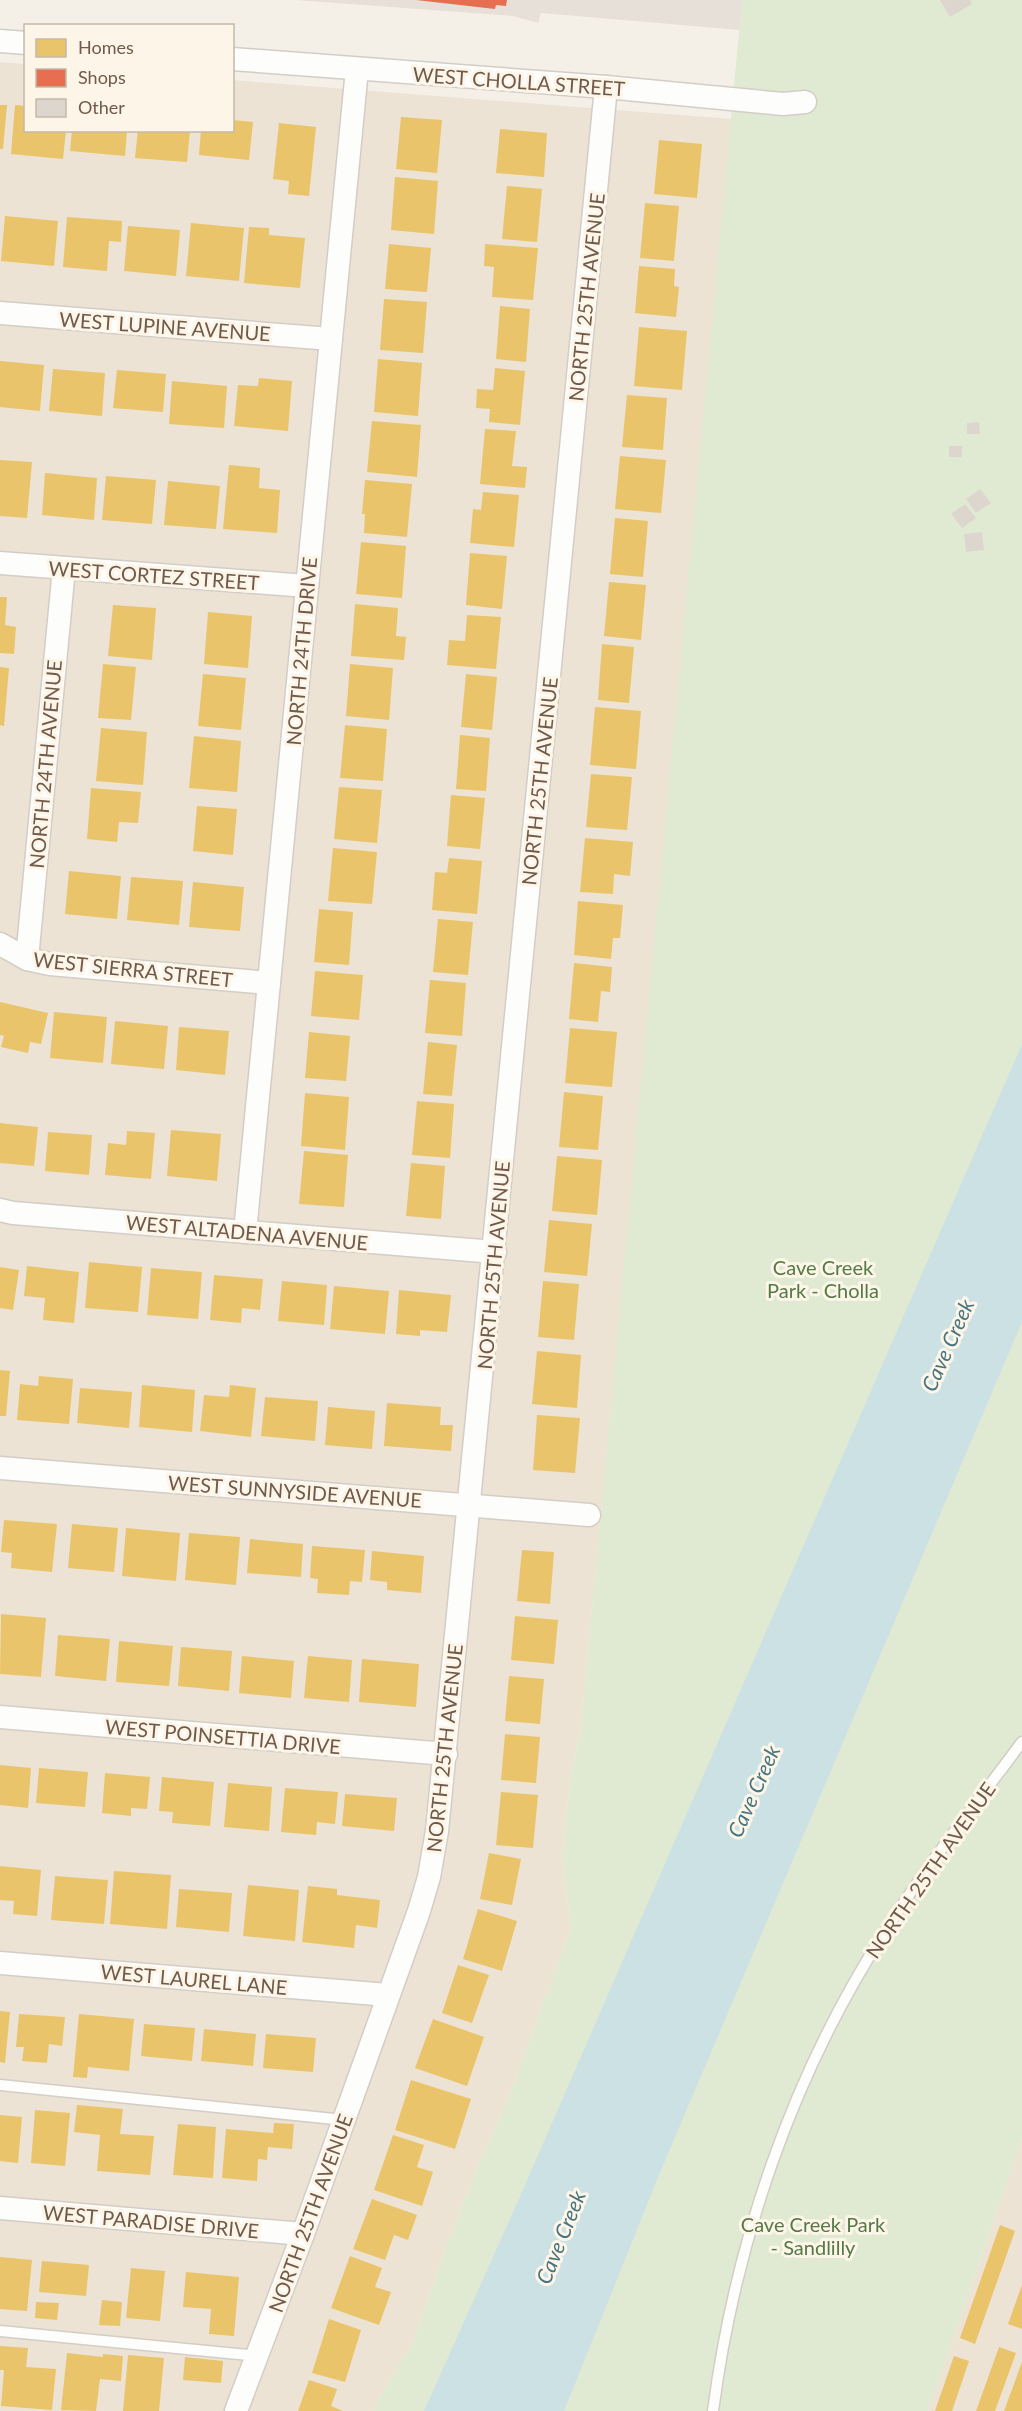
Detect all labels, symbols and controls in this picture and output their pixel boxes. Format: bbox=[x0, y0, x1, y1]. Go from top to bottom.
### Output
legend bbox=[24, 24, 234, 132]
text: Homes bbox=[78, 36, 134, 58]
street label: WEST CHOLLA STREET bbox=[412, 62, 626, 100]
text: Shops bbox=[78, 66, 126, 88]
text: Other bbox=[78, 96, 125, 118]
street label: NORTH 25TH AVENUE bbox=[563, 192, 609, 402]
street label: WEST LUPINE AVENUE bbox=[58, 307, 272, 345]
street label: WEST CORTEZ STREET bbox=[48, 556, 260, 594]
street label: NORTH 24TH DRIVE bbox=[281, 556, 321, 746]
street label: NORTH 24TH AVENUE bbox=[24, 659, 66, 869]
street label: NORTH 25TH AVENUE bbox=[516, 676, 562, 886]
street label: WEST SIERRA STREET bbox=[32, 947, 234, 991]
street label: NORTH 25TH AVENUE bbox=[472, 1160, 514, 1370]
street label: WEST ALTADENA AVENUE bbox=[125, 1209, 369, 1255]
park label: Cave Creek Park - Cholla bbox=[767, 1255, 879, 1302]
water label: Cave Creek bbox=[916, 1294, 979, 1395]
street label: WEST SUNNYSIDE AVENUE bbox=[167, 1470, 423, 1512]
street label: NORTH 25TH AVENUE bbox=[421, 1643, 467, 1853]
street label: WEST POINSETTIA DRIVE bbox=[104, 1714, 342, 1758]
water label: Cave Creek bbox=[722, 1740, 785, 1841]
street label: NORTH 25TH AVENUE bbox=[860, 1777, 1000, 1963]
street label: WEST LAUREL LANE bbox=[100, 1959, 288, 1999]
street label: NORTH 25TH AVENUE bbox=[263, 2111, 357, 2315]
water label: Cave Creek bbox=[530, 2186, 590, 2287]
street label: WEST PARADISE DRIVE bbox=[42, 2200, 260, 2242]
park label: Cave Creek Park - Sandlilly bbox=[741, 2212, 886, 2259]

